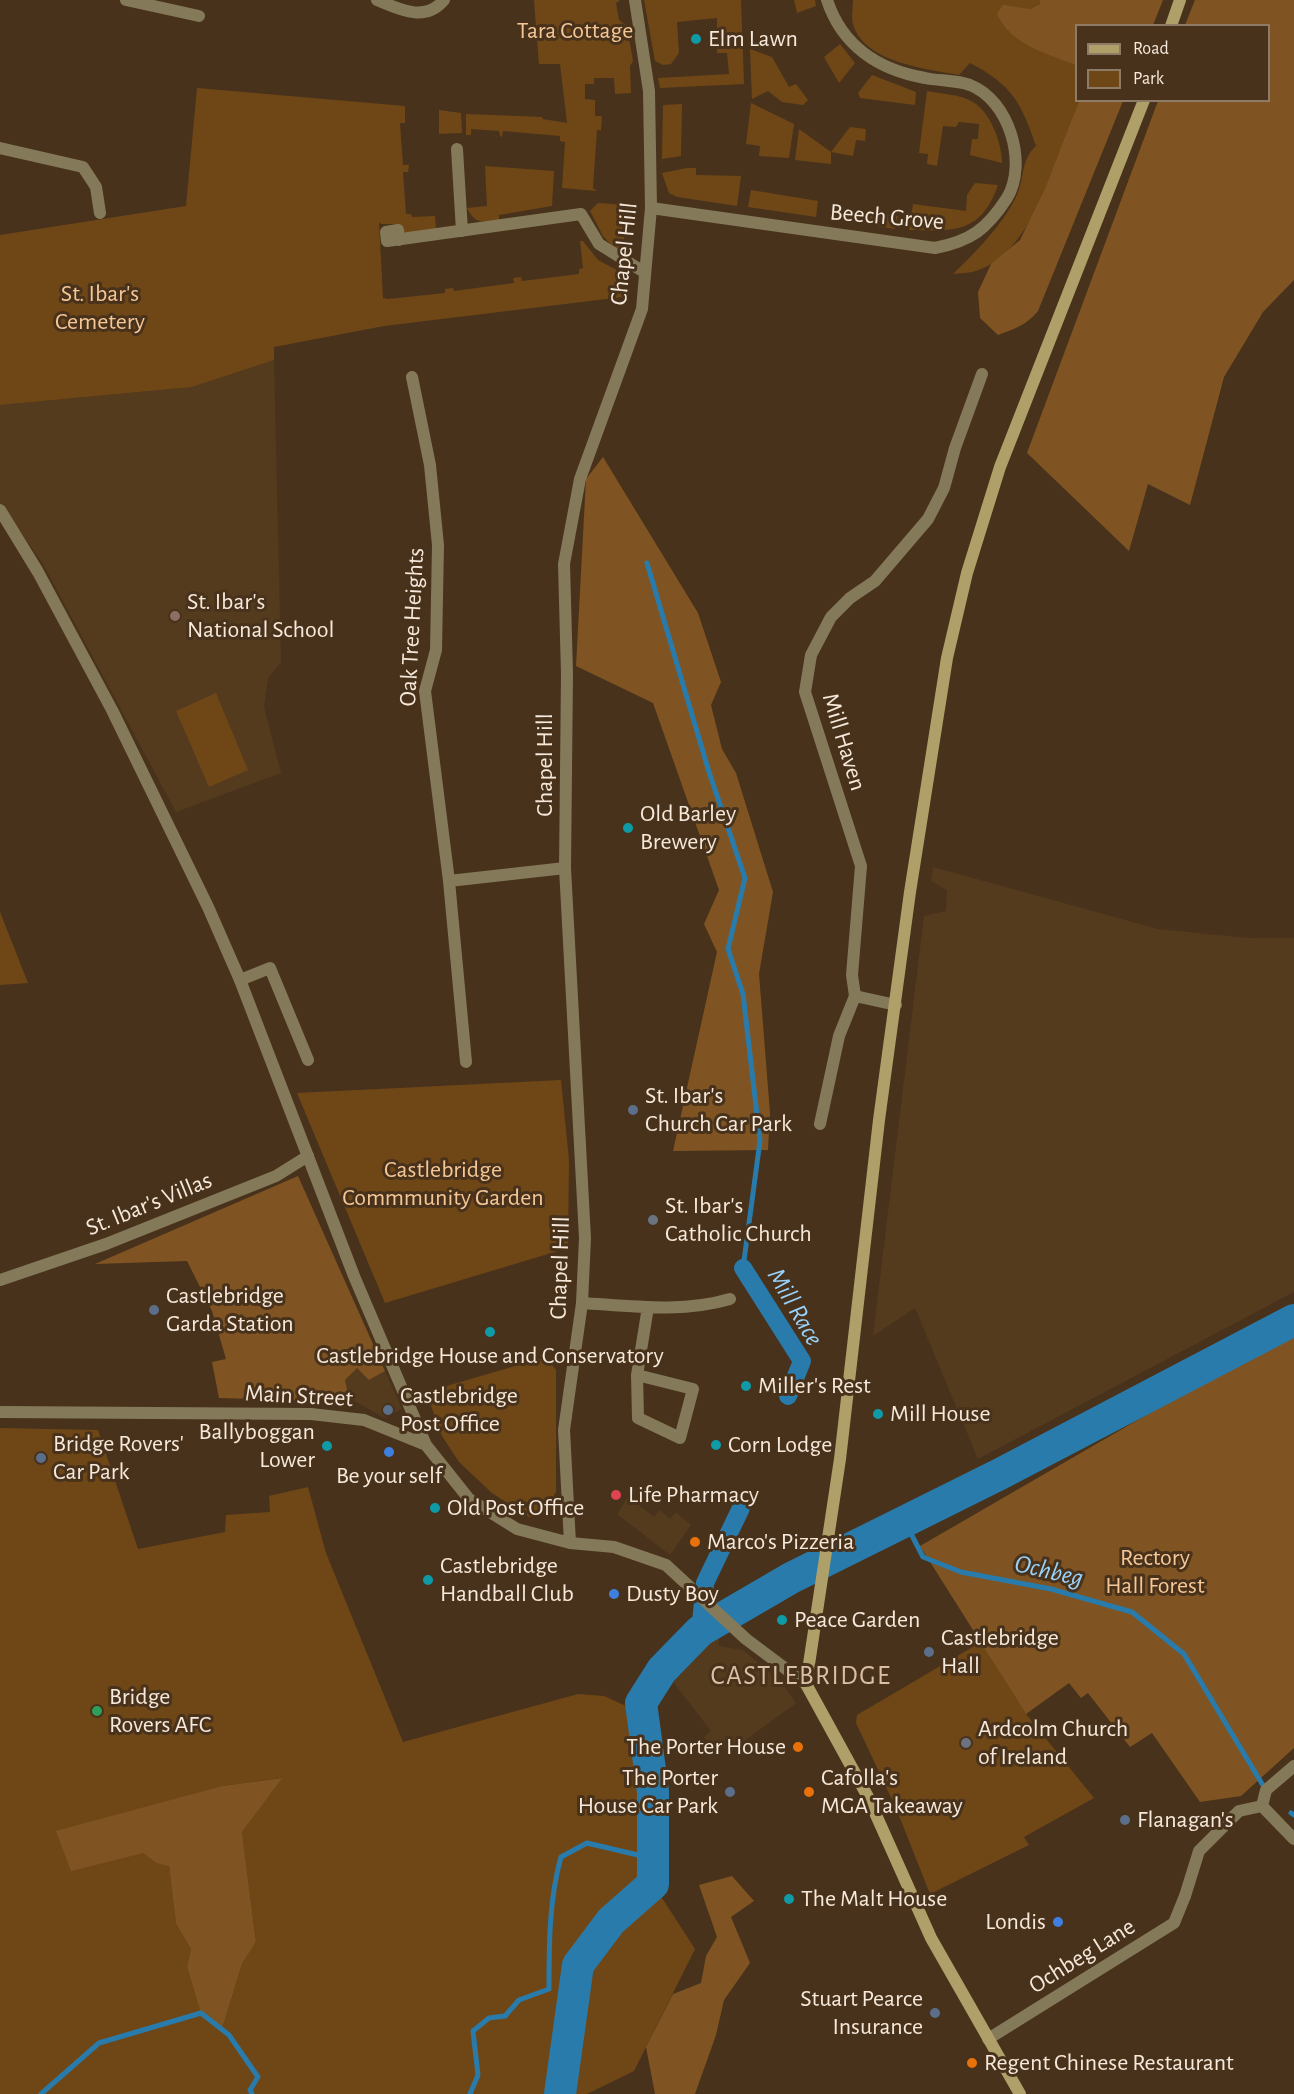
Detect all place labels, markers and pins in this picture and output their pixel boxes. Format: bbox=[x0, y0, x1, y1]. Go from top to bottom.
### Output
place label: Elm Lawn bbox=[708, 25, 798, 53]
marker: Elm Lawn bbox=[689, 32, 703, 46]
place label: St. Ibar's National School bbox=[187, 588, 334, 644]
marker: St. Ibar's National School bbox=[168, 609, 182, 623]
place label: Old Barley Brewery bbox=[640, 800, 736, 856]
marker: Old Barley Brewery bbox=[621, 821, 635, 835]
place label: St. Ibar's Church Car Park bbox=[645, 1082, 792, 1138]
marker: St. Ibar's Church Car Park bbox=[626, 1103, 640, 1117]
place label: St. Ibar's Catholic Church bbox=[665, 1192, 812, 1248]
marker: St. Ibar's Catholic Church bbox=[646, 1213, 660, 1227]
place label: Castlebridge Garda Station bbox=[166, 1282, 294, 1338]
marker: Castlebridge Garda Station bbox=[147, 1303, 161, 1317]
marker: Castlebridge House and Conservatory bbox=[483, 1325, 497, 1339]
place label: Castlebridge House and Conservatory bbox=[316, 1342, 664, 1370]
place label: Miller's Rest bbox=[758, 1372, 871, 1400]
marker: Miller's Rest bbox=[739, 1379, 753, 1393]
place label: Castlebridge Post Office bbox=[400, 1382, 518, 1438]
place label: Mill House bbox=[890, 1400, 990, 1428]
marker: Castlebridge Post Office bbox=[381, 1403, 395, 1417]
marker: Mill House bbox=[871, 1407, 885, 1421]
place label: Ballyboggan Lower bbox=[199, 1418, 315, 1474]
place label: Bridge Rovers' Car Park bbox=[53, 1430, 184, 1486]
place label: Corn Lodge bbox=[728, 1431, 832, 1459]
marker: Corn Lodge bbox=[709, 1438, 723, 1452]
marker: Ballyboggan Lower bbox=[320, 1439, 334, 1453]
marker: Be your self bbox=[382, 1445, 396, 1459]
marker: Bridge Rovers' Car Park bbox=[34, 1451, 48, 1465]
place label: Be your self bbox=[336, 1462, 442, 1490]
place label: Life Pharmacy bbox=[628, 1481, 759, 1509]
marker: Life Pharmacy bbox=[609, 1488, 623, 1502]
place label: Old Post Office bbox=[447, 1494, 584, 1522]
marker: Old Post Office bbox=[428, 1501, 442, 1515]
place label: Marco's Pizzeria bbox=[707, 1528, 854, 1556]
marker: Marco's Pizzeria bbox=[688, 1535, 702, 1549]
place label: Castlebridge Handball Club bbox=[440, 1552, 574, 1608]
marker: Castlebridge Handball Club bbox=[421, 1573, 435, 1587]
place label: Dusty Boy bbox=[626, 1580, 719, 1608]
marker: Dusty Boy bbox=[607, 1587, 621, 1601]
place label: Peace Garden bbox=[794, 1606, 920, 1634]
marker: Peace Garden bbox=[775, 1613, 789, 1627]
place label: Castlebridge Hall bbox=[941, 1624, 1059, 1680]
marker: Castlebridge Hall bbox=[922, 1645, 936, 1659]
place label: Bridge Rovers AFC bbox=[109, 1683, 211, 1739]
marker: Bridge Rovers AFC bbox=[90, 1704, 104, 1718]
place label: Ardcolm Church of Ireland bbox=[978, 1715, 1128, 1771]
place label: The Porter House bbox=[626, 1733, 786, 1761]
marker: Ardcolm Church of Ireland bbox=[959, 1736, 973, 1750]
marker: The Porter House bbox=[791, 1740, 805, 1754]
place label: The Porter House Car Park bbox=[578, 1764, 718, 1820]
place label: Cafolla's MGA Takeaway bbox=[821, 1764, 963, 1820]
marker: The Porter House Car Park bbox=[723, 1785, 737, 1799]
marker: Cafolla's MGA Takeaway bbox=[802, 1785, 816, 1799]
place label: Flanagan's bbox=[1137, 1806, 1234, 1834]
marker: Flanagan's bbox=[1118, 1813, 1132, 1827]
place label: The Malt House bbox=[801, 1885, 947, 1913]
marker: The Malt House bbox=[782, 1892, 796, 1906]
place label: Londis bbox=[985, 1908, 1046, 1936]
marker: Londis bbox=[1051, 1915, 1065, 1929]
place label: Stuart Pearce Insurance bbox=[800, 1985, 923, 2041]
marker: Stuart Pearce Insurance bbox=[928, 2006, 942, 2020]
place label: Regent Chinese Restaurant bbox=[984, 2049, 1234, 2077]
marker: Regent Chinese Restaurant bbox=[965, 2056, 979, 2070]

